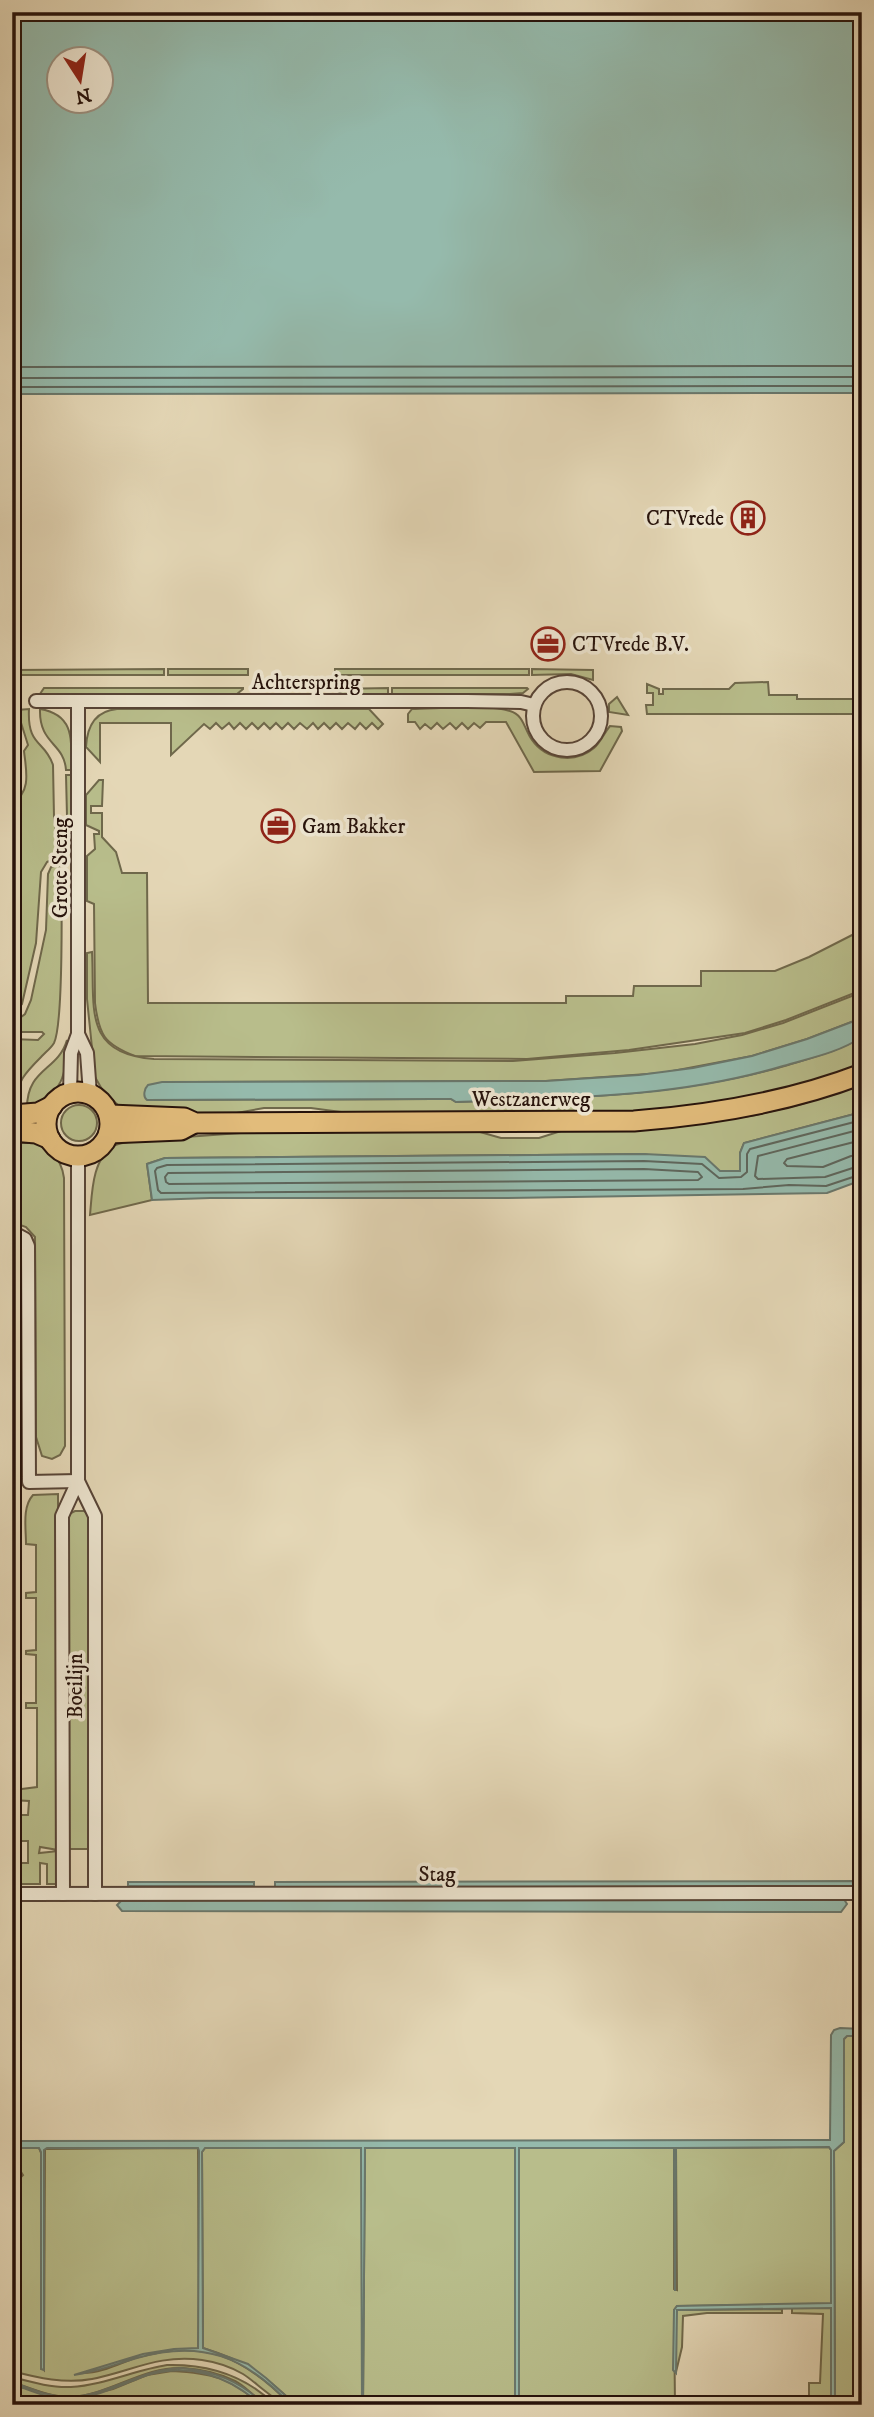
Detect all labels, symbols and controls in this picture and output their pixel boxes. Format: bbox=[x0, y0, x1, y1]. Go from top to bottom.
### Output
north arrow bbox=[46, 46, 116, 116]
text: N bbox=[73, 82, 93, 108]
building icon: CTVrede bbox=[729, 499, 767, 537]
place label: CTVrede bbox=[646, 506, 724, 532]
office icon: CTVrede B.V. bbox=[529, 625, 567, 663]
place label: CTVrede B.V. bbox=[572, 632, 689, 658]
street label: Achterspring bbox=[252, 670, 361, 696]
office icon: Gam Bakker bbox=[259, 807, 297, 845]
place label: Gam Bakker bbox=[302, 814, 405, 840]
street label: Grote Steng bbox=[48, 817, 74, 918]
street label: Westzanerweg bbox=[471, 1087, 591, 1113]
street label: Boeilijn bbox=[63, 1653, 89, 1719]
street label: Stag bbox=[419, 1862, 456, 1888]

